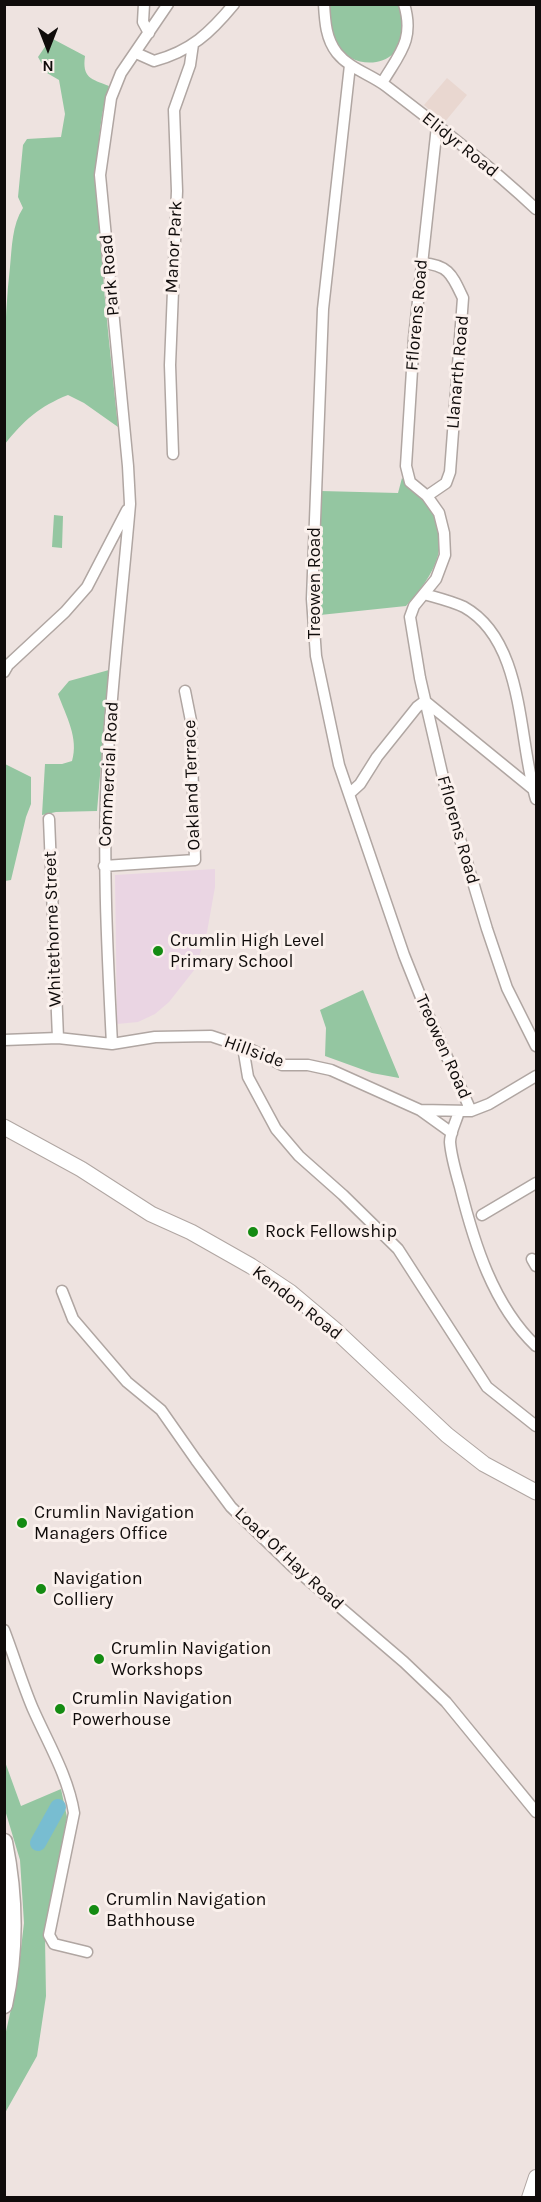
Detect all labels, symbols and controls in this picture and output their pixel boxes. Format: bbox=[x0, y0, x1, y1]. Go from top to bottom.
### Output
north arrow bbox=[18, 18, 78, 78]
text: N bbox=[42, 57, 54, 76]
street label: Elidyr Road bbox=[418, 108, 502, 182]
street label: Manor Park bbox=[161, 200, 187, 294]
street label: Park Road bbox=[96, 233, 124, 317]
street label: Fflorens Road bbox=[401, 258, 433, 372]
street label: Llanarth Road bbox=[442, 314, 474, 430]
street label: Treowen Road bbox=[304, 527, 326, 639]
street label: Commercial Road bbox=[94, 701, 124, 847]
street label: Oakland Terrace bbox=[179, 719, 205, 851]
street label: Fflorens Road bbox=[432, 773, 484, 887]
street label: Whitethorne Street bbox=[39, 851, 67, 1007]
place label: Crumlin High Level Primary School bbox=[170, 930, 325, 972]
marker: Crumlin High Level Primary School bbox=[151, 944, 165, 958]
street label: Treowen Road bbox=[410, 991, 476, 1103]
street label: Hillside bbox=[221, 1031, 287, 1073]
place label: Rock Fellowship bbox=[265, 1221, 397, 1243]
marker: Rock Fellowship bbox=[246, 1225, 260, 1239]
street label: Kendon Road bbox=[248, 1261, 346, 1345]
place label: Crumlin Navigation Managers Office bbox=[34, 1502, 194, 1544]
street label: Load Of Hay Road bbox=[230, 1503, 348, 1615]
marker: Crumlin Navigation Managers Office bbox=[15, 1516, 29, 1530]
place label: Navigation Colliery bbox=[53, 1568, 143, 1610]
marker: Navigation Colliery bbox=[34, 1582, 48, 1596]
place label: Crumlin Navigation Workshops bbox=[111, 1638, 271, 1680]
marker: Crumlin Navigation Workshops bbox=[92, 1652, 106, 1666]
place label: Crumlin Navigation Powerhouse bbox=[72, 1688, 232, 1730]
marker: Crumlin Navigation Powerhouse bbox=[53, 1702, 67, 1716]
place label: Crumlin Navigation Bathhouse bbox=[106, 1889, 266, 1932]
marker: Crumlin Navigation Bathhouse bbox=[87, 1903, 101, 1917]

